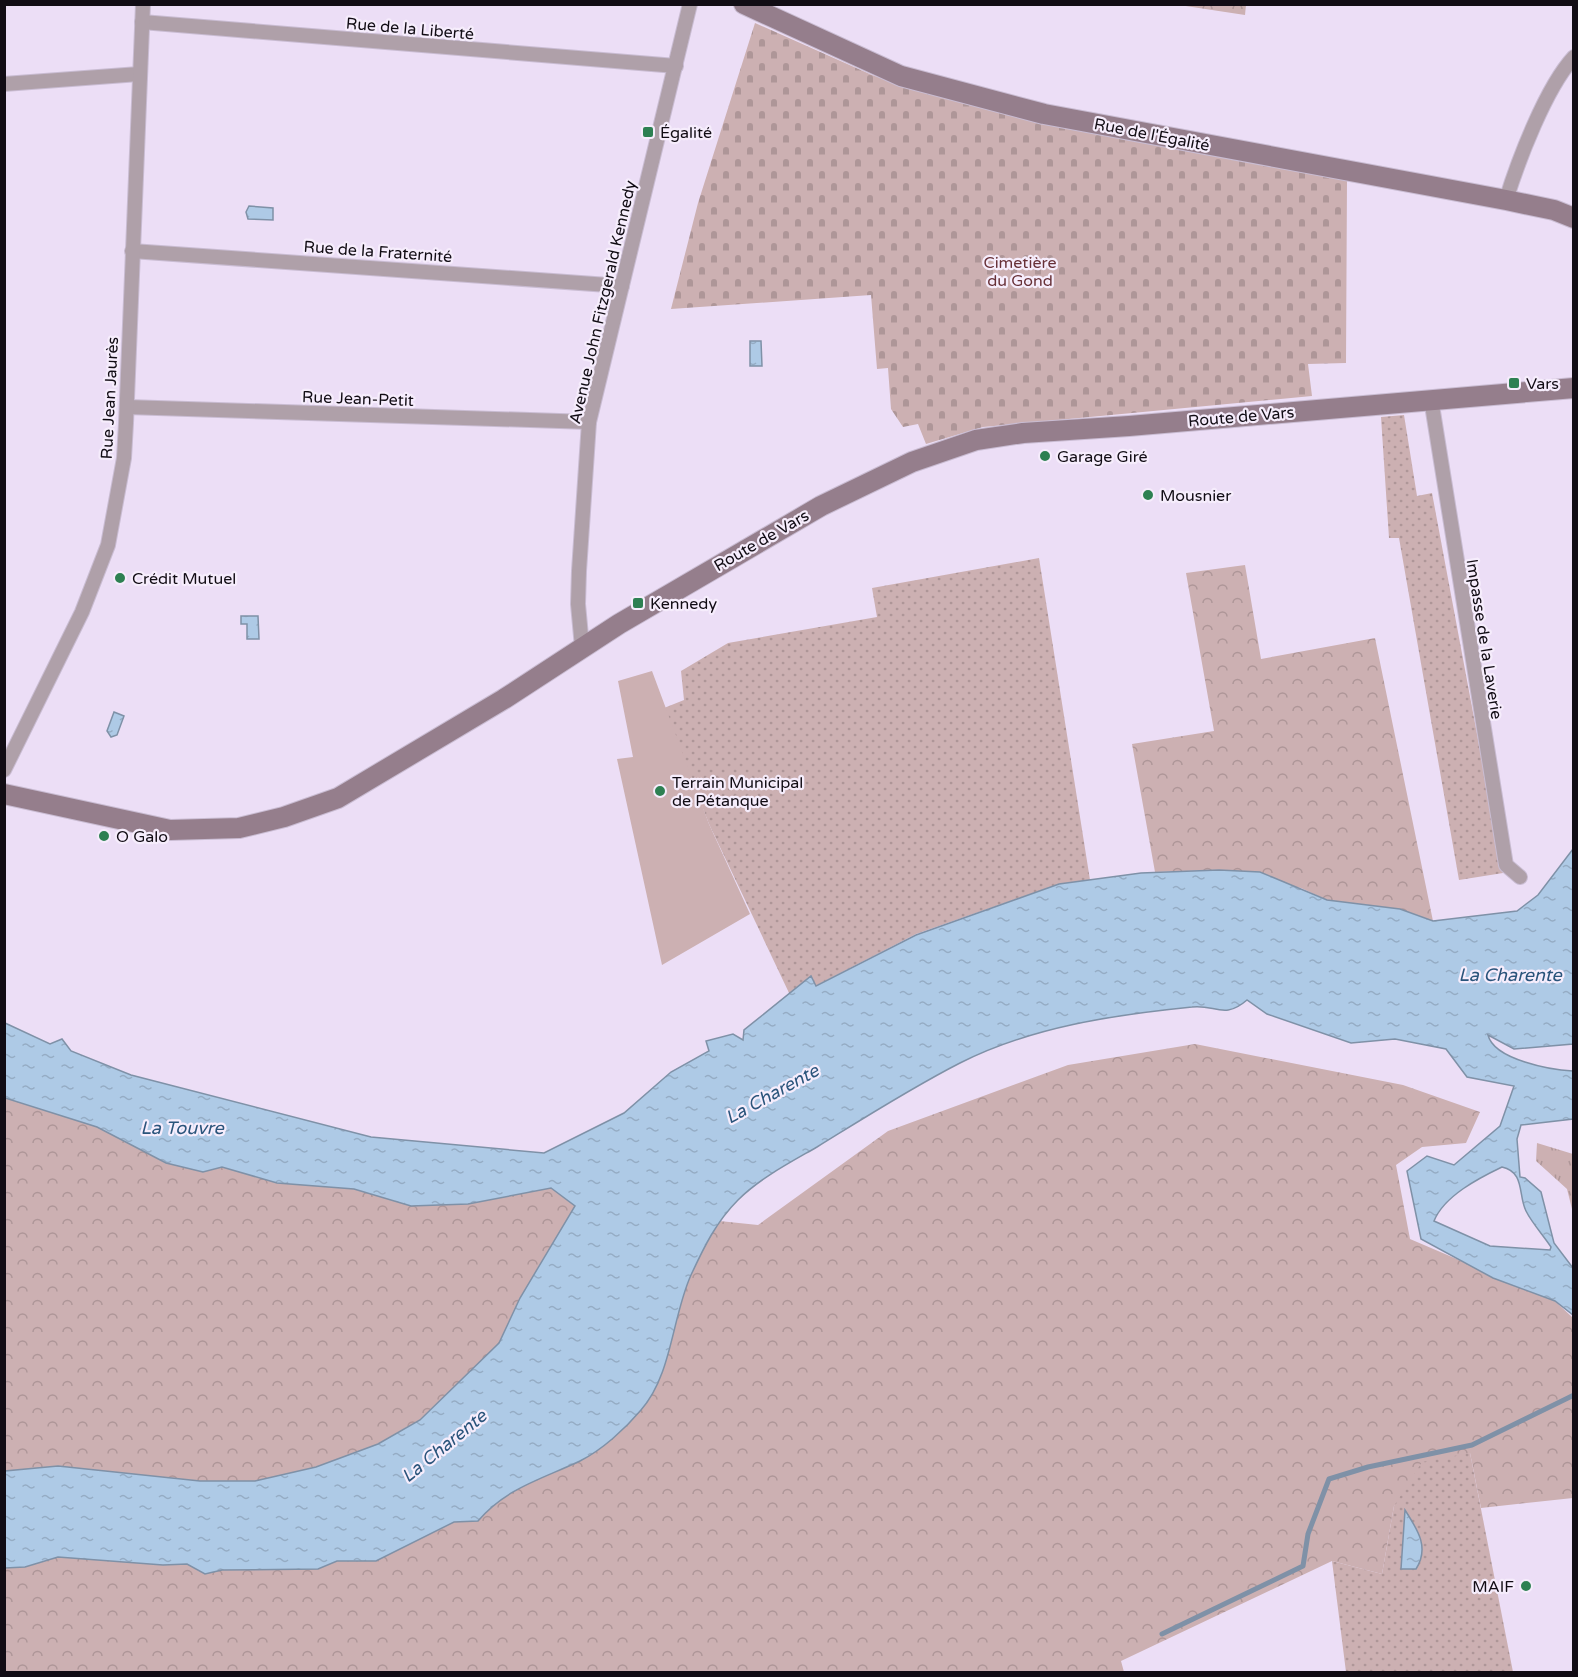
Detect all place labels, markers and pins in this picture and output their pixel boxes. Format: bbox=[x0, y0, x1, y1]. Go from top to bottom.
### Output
place label: Égalité bbox=[660, 123, 712, 143]
marker: Égalité bbox=[641, 125, 655, 139]
place label: Vars bbox=[1526, 374, 1559, 394]
marker: Vars bbox=[1507, 376, 1521, 390]
place label: Garage Giré bbox=[1057, 447, 1148, 467]
marker: Garage Giré bbox=[1038, 449, 1052, 463]
place label: Mousnier bbox=[1160, 486, 1232, 506]
marker: Mousnier bbox=[1141, 488, 1155, 502]
place label: Crédit Mutuel bbox=[132, 569, 236, 589]
marker: Crédit Mutuel bbox=[113, 571, 127, 585]
place label: Kennedy bbox=[650, 594, 717, 614]
marker: Kennedy bbox=[631, 596, 645, 610]
place label: Terrain Municipal de Pétanque bbox=[672, 773, 803, 811]
marker: Terrain Municipal de Pétanque bbox=[653, 784, 667, 798]
place label: O Galo bbox=[116, 827, 168, 847]
marker: O Galo bbox=[97, 829, 111, 843]
place label: MAIF bbox=[1472, 1577, 1514, 1597]
marker: MAIF bbox=[1519, 1579, 1533, 1593]

